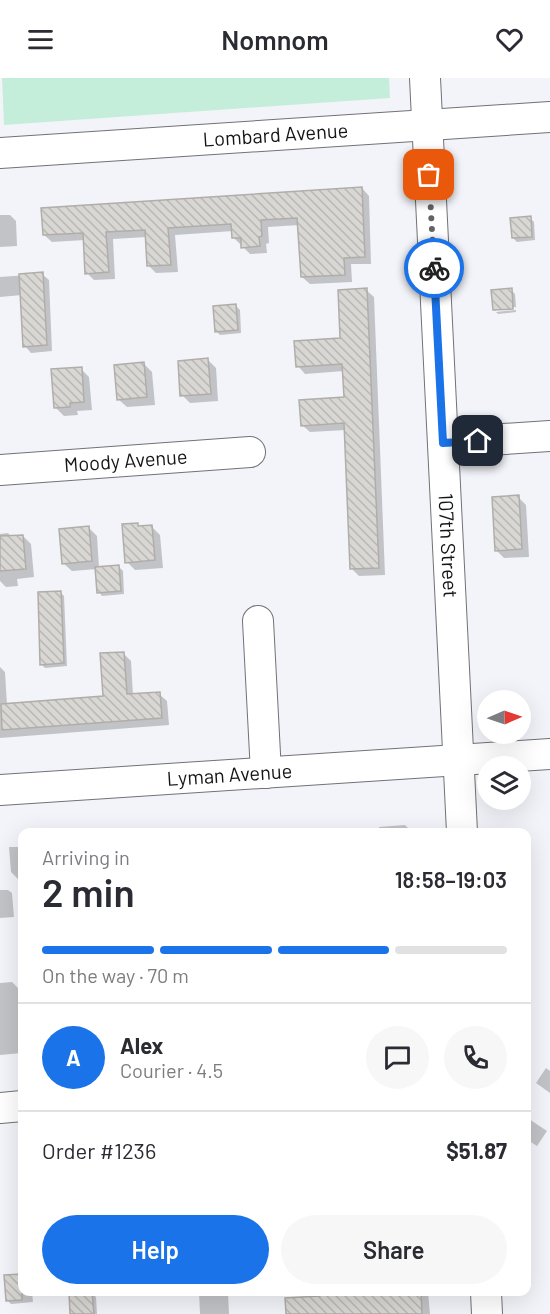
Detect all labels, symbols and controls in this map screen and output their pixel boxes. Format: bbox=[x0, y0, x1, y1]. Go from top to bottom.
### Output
icon: menu bbox=[24, 23, 57, 56]
text: Nomnom bbox=[221, 23, 329, 55]
icon: heart bbox=[493, 23, 526, 56]
street label: Lombard Avenue bbox=[202, 117, 349, 151]
pin bbox=[403, 149, 454, 200]
icon: bag bbox=[412, 158, 445, 191]
courier bbox=[404, 238, 464, 298]
icon: bike bbox=[418, 252, 451, 285]
pin bbox=[452, 415, 503, 466]
icon: home bbox=[461, 424, 494, 457]
street label: Moody Avenue bbox=[63, 444, 188, 476]
street label: 107th Street bbox=[434, 493, 463, 598]
north arrow bbox=[477, 690, 531, 744]
map controls bbox=[477, 690, 531, 810]
button: layers bbox=[477, 756, 531, 810]
street label: Lyman Avenue bbox=[166, 758, 293, 790]
text: Arriving in bbox=[42, 845, 130, 869]
text: 18:58–19:03 bbox=[395, 866, 507, 892]
text: 2 min bbox=[42, 868, 135, 915]
text: On the way · 70 m bbox=[42, 963, 189, 987]
button: chat bbox=[366, 1026, 429, 1089]
button: phone bbox=[444, 1026, 507, 1089]
text: Alex bbox=[120, 1032, 163, 1058]
text: A bbox=[66, 1044, 81, 1070]
text: Courier · 4.5 bbox=[120, 1058, 223, 1082]
text: Order #1236 bbox=[42, 1137, 156, 1163]
text: $51.87 bbox=[446, 1137, 507, 1163]
button: Help bbox=[42, 1215, 269, 1284]
button: Share bbox=[281, 1215, 507, 1284]

